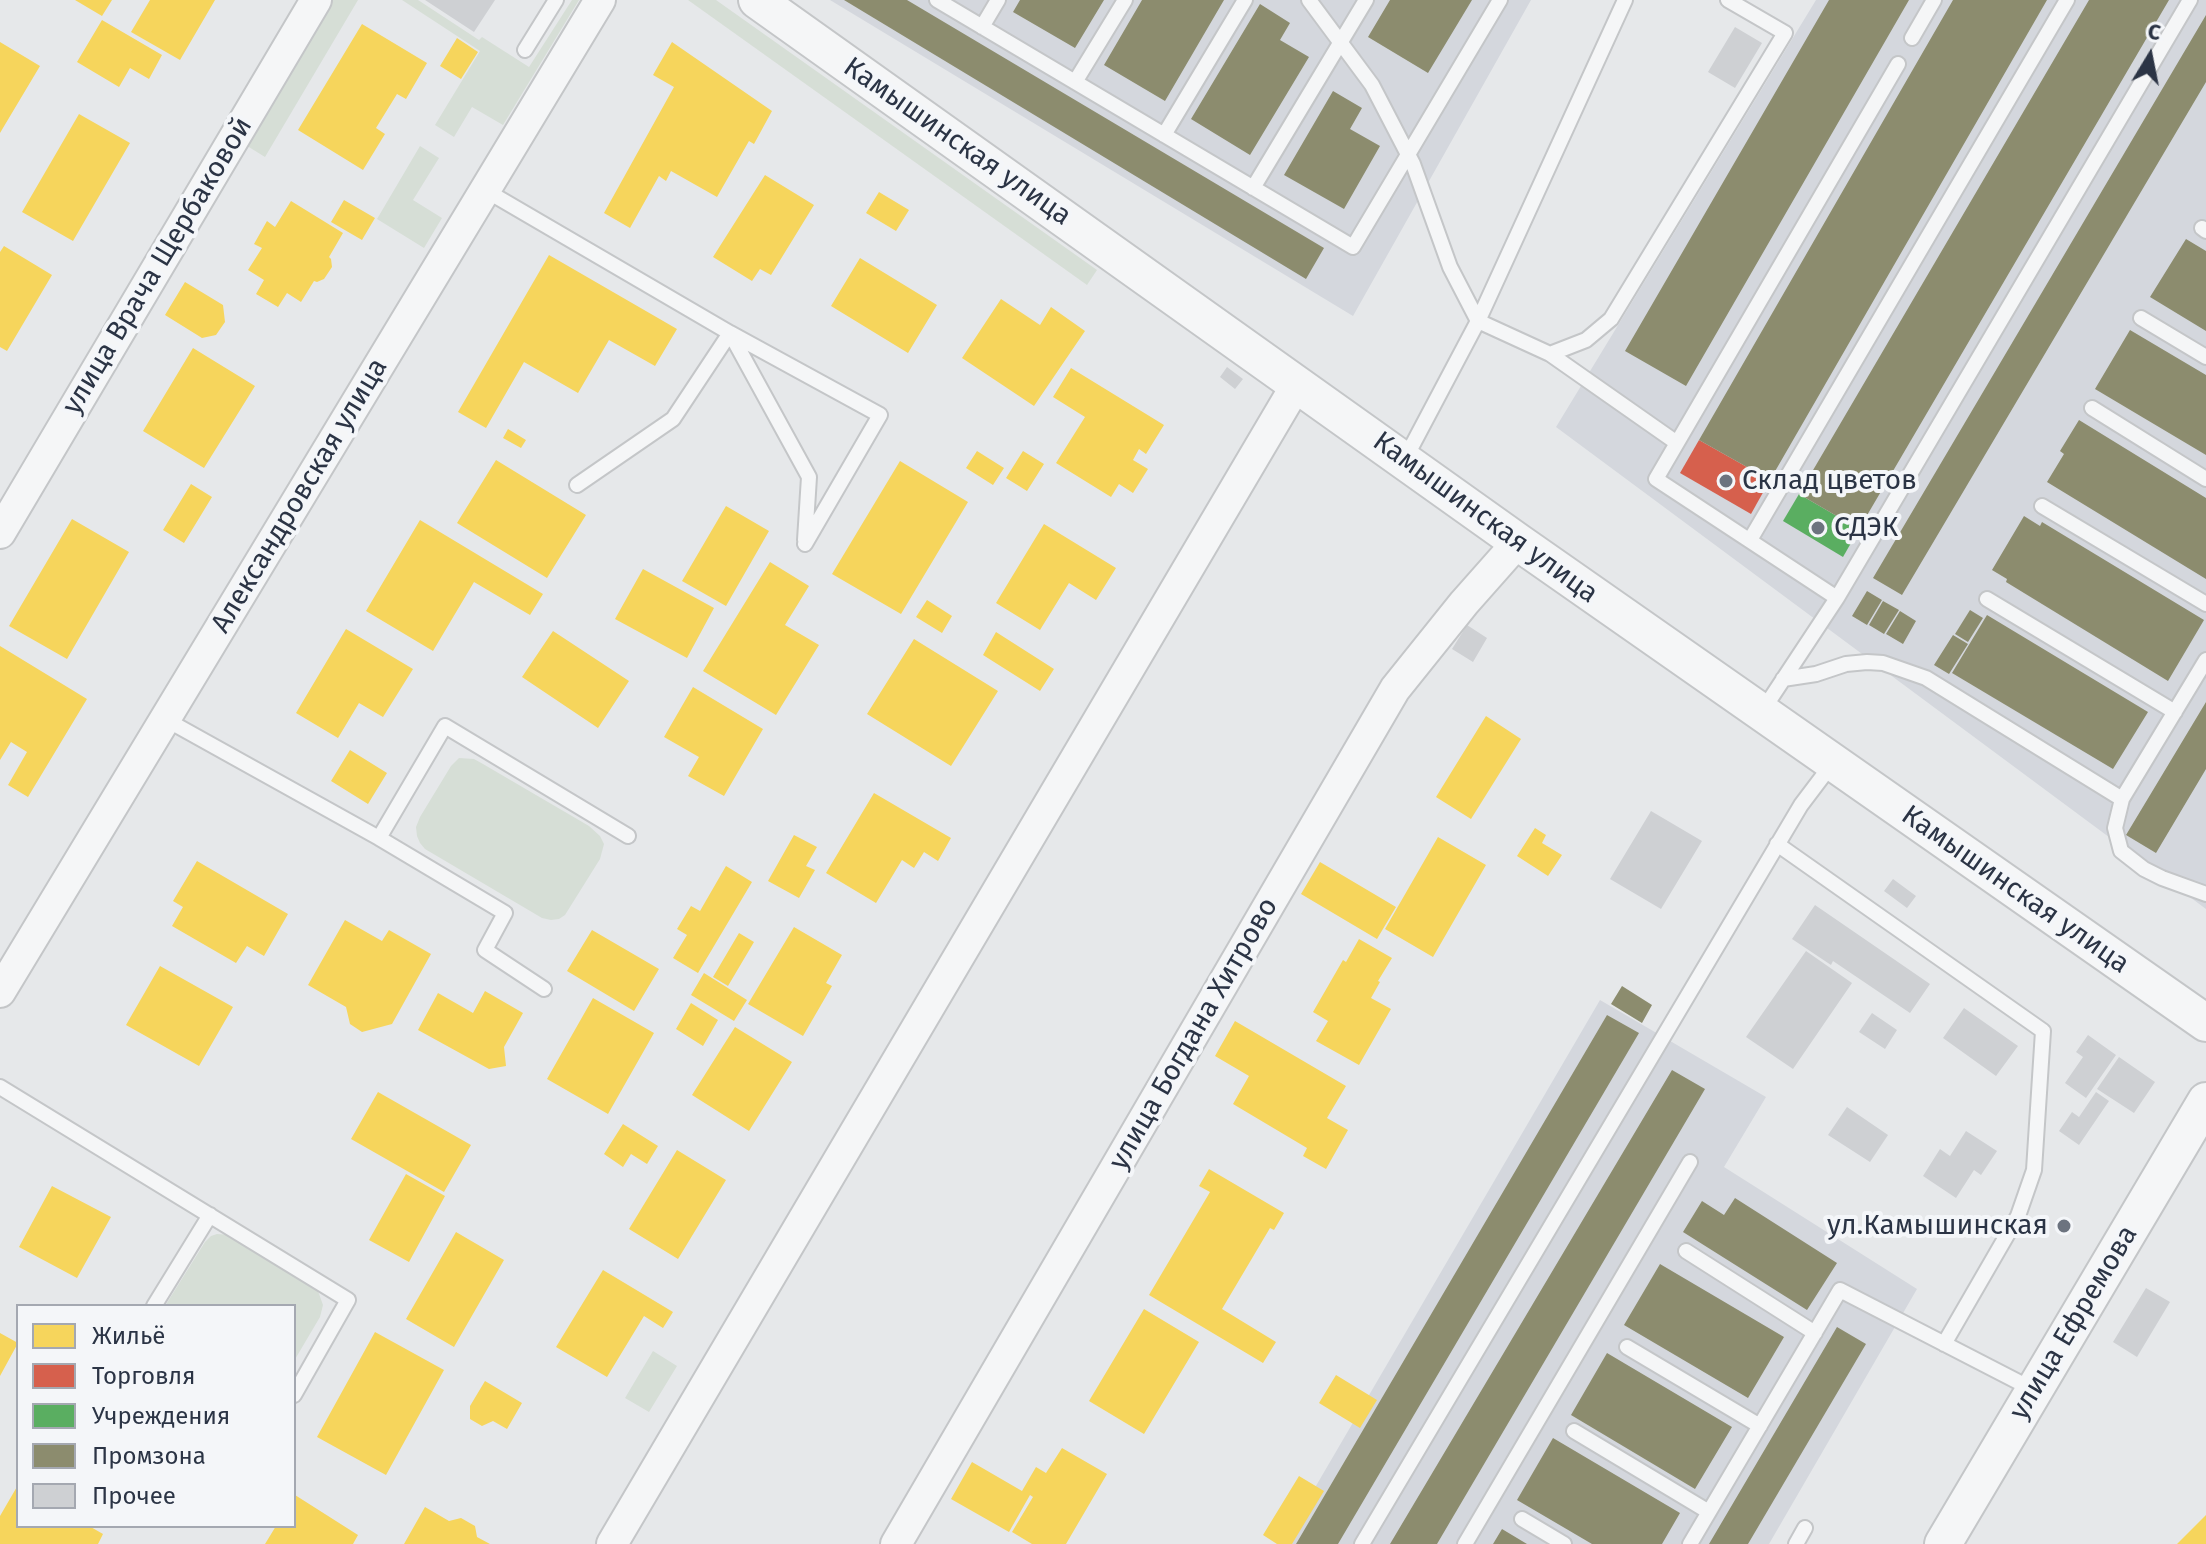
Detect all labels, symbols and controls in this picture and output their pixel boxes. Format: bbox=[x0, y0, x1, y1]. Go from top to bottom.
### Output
north arrow bbox=[2110, 16, 2190, 96]
text: С bbox=[2146, 17, 2163, 46]
street label: Камышинская улица bbox=[837, 51, 1077, 233]
street label: улица Врача Щербаковой bbox=[56, 111, 260, 421]
street label: Александровская улица bbox=[205, 353, 395, 639]
street label: Камышинская улица bbox=[1366, 425, 1604, 611]
place label: Склад цветов bbox=[1742, 464, 1917, 498]
marker: Склад цветов bbox=[1717, 472, 1735, 490]
place label: СДЭК bbox=[1834, 511, 1898, 545]
marker: СДЭК bbox=[1809, 519, 1827, 537]
street label: Камышинская улица bbox=[1895, 799, 2135, 981]
street label: улица Богдана Хитрово bbox=[1102, 892, 1286, 1176]
place label: ул.Камышинская bbox=[1827, 1209, 2048, 1243]
marker: ул.Камышинская bbox=[2055, 1217, 2073, 1235]
street label: улица Ефремова bbox=[2003, 1220, 2145, 1426]
legend bbox=[16, 1304, 296, 1528]
text: Жильё bbox=[92, 1322, 165, 1350]
text: Торговля bbox=[92, 1362, 195, 1390]
text: Учреждения bbox=[92, 1402, 230, 1430]
text: Промзона bbox=[92, 1442, 206, 1470]
text: Прочее bbox=[92, 1482, 176, 1510]

